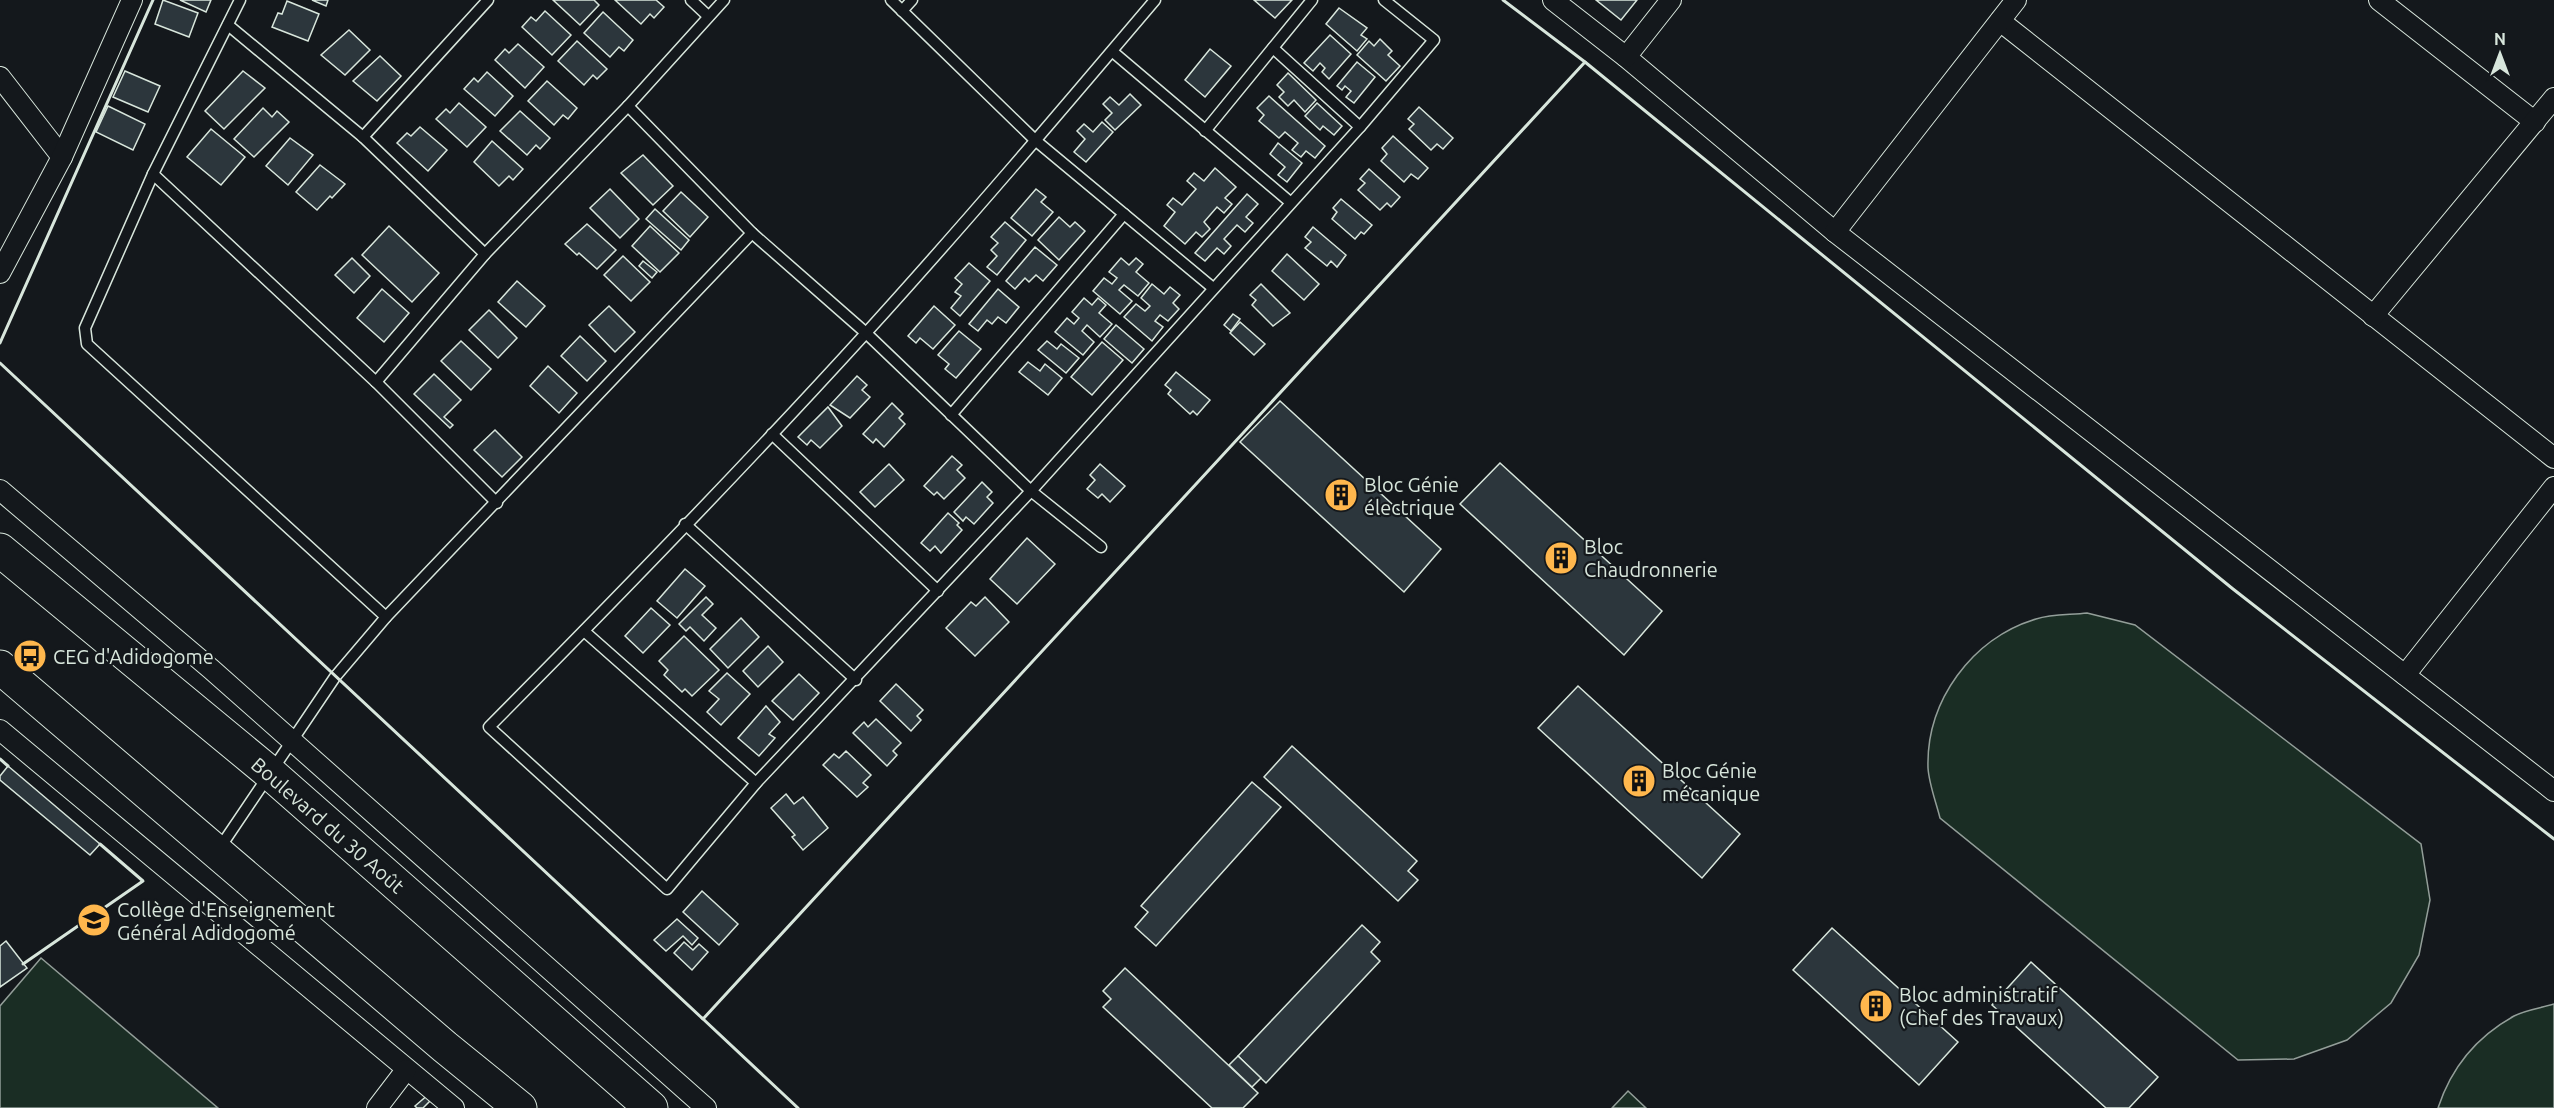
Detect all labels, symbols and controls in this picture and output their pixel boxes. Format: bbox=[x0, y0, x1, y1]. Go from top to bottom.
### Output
north arrow bbox=[2470, 24, 2530, 84]
text: N bbox=[2494, 30, 2506, 48]
place label: Bloc Génie électrique bbox=[1364, 473, 1459, 519]
building icon: Bloc Génie électrique bbox=[1323, 477, 1359, 513]
place label: Bloc Chaudronnerie bbox=[1584, 535, 1718, 581]
building icon: Bloc Chaudronnerie bbox=[1543, 540, 1579, 576]
bus stop icon: CEG d'Adidogome bbox=[12, 638, 48, 674]
place label: CEG d'Adidogome bbox=[53, 645, 214, 668]
street label: Boulevard du 30 Août bbox=[247, 752, 409, 898]
place label: Bloc Génie mécanique bbox=[1662, 759, 1760, 805]
building icon: Bloc Génie mécanique bbox=[1621, 763, 1657, 799]
place label: Collège d'Enseignement Général Adidogomé bbox=[117, 898, 335, 944]
school or university icon: Collège d'Enseignement Général Adidogomé bbox=[76, 902, 112, 938]
place label: Bloc administratif (Chef des Travaux) bbox=[1899, 983, 2064, 1029]
building icon: Bloc administratif (Chef des Travaux) bbox=[1858, 988, 1894, 1024]

